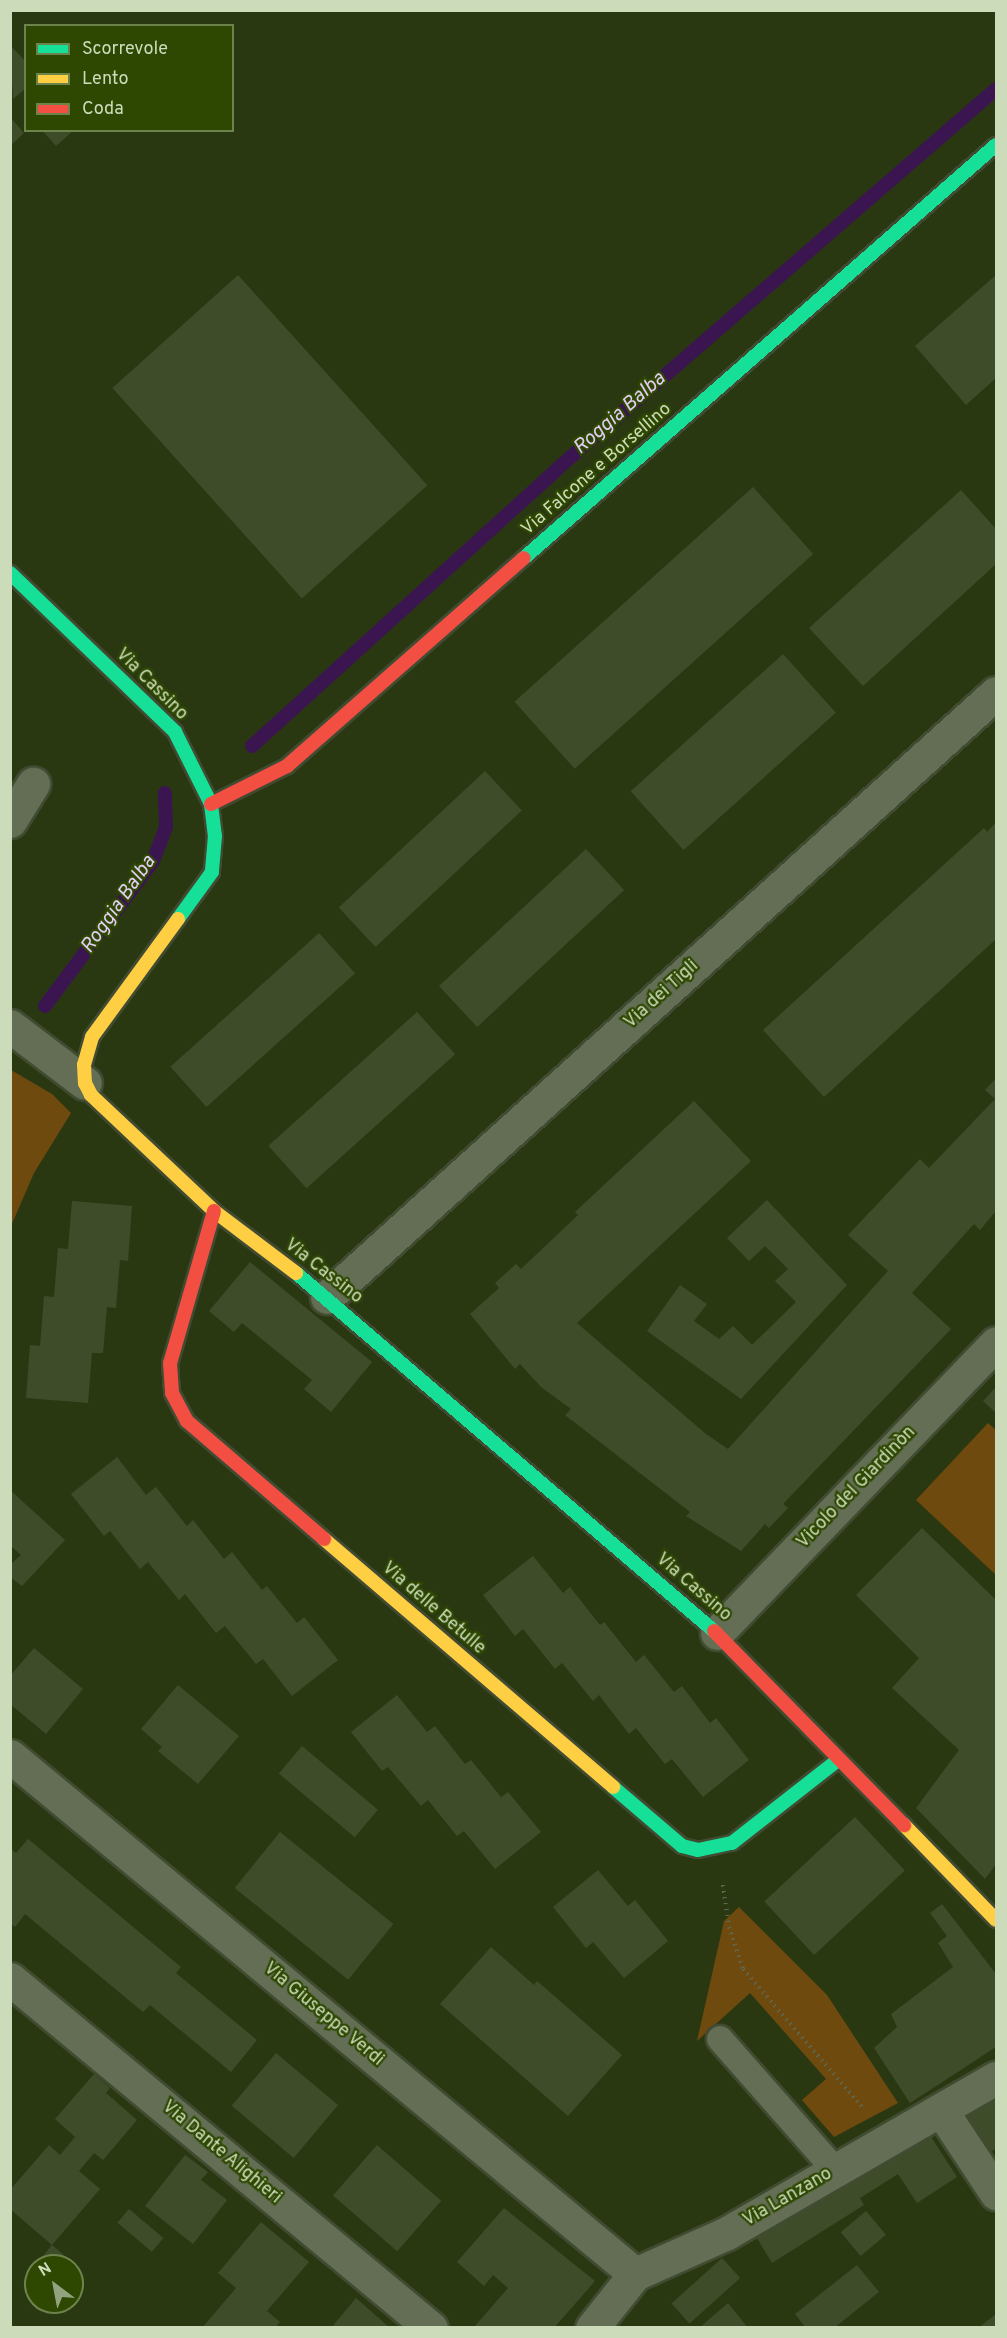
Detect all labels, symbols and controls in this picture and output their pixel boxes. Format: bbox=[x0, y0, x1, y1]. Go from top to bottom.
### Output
legend bbox=[24, 24, 234, 132]
text: Scorrevole bbox=[82, 38, 168, 61]
text: Lento bbox=[82, 68, 128, 91]
text: Coda bbox=[82, 98, 124, 121]
water label: Roggia Balba bbox=[569, 368, 671, 460]
street label: Via Falcone e Borsellino bbox=[518, 399, 676, 541]
street label: Via Cassino bbox=[110, 644, 192, 726]
water label: Roggia Balba bbox=[76, 851, 162, 959]
street label: Via dei Tigli bbox=[620, 956, 704, 1034]
street label: Via Cassino bbox=[280, 1235, 366, 1309]
street label: Vicolo del Giardinòn bbox=[793, 1422, 921, 1554]
street label: Via Cassino bbox=[651, 1549, 735, 1627]
street label: Via delle Betulle bbox=[377, 1558, 489, 1660]
street label: Via Giuseppe Verdi bbox=[258, 1958, 388, 2072]
street label: Via Dante Alighieri bbox=[157, 2097, 285, 2209]
street label: Via Lanzano bbox=[740, 2164, 836, 2232]
north arrow bbox=[24, 2254, 84, 2314]
text: N bbox=[35, 2259, 56, 2282]

